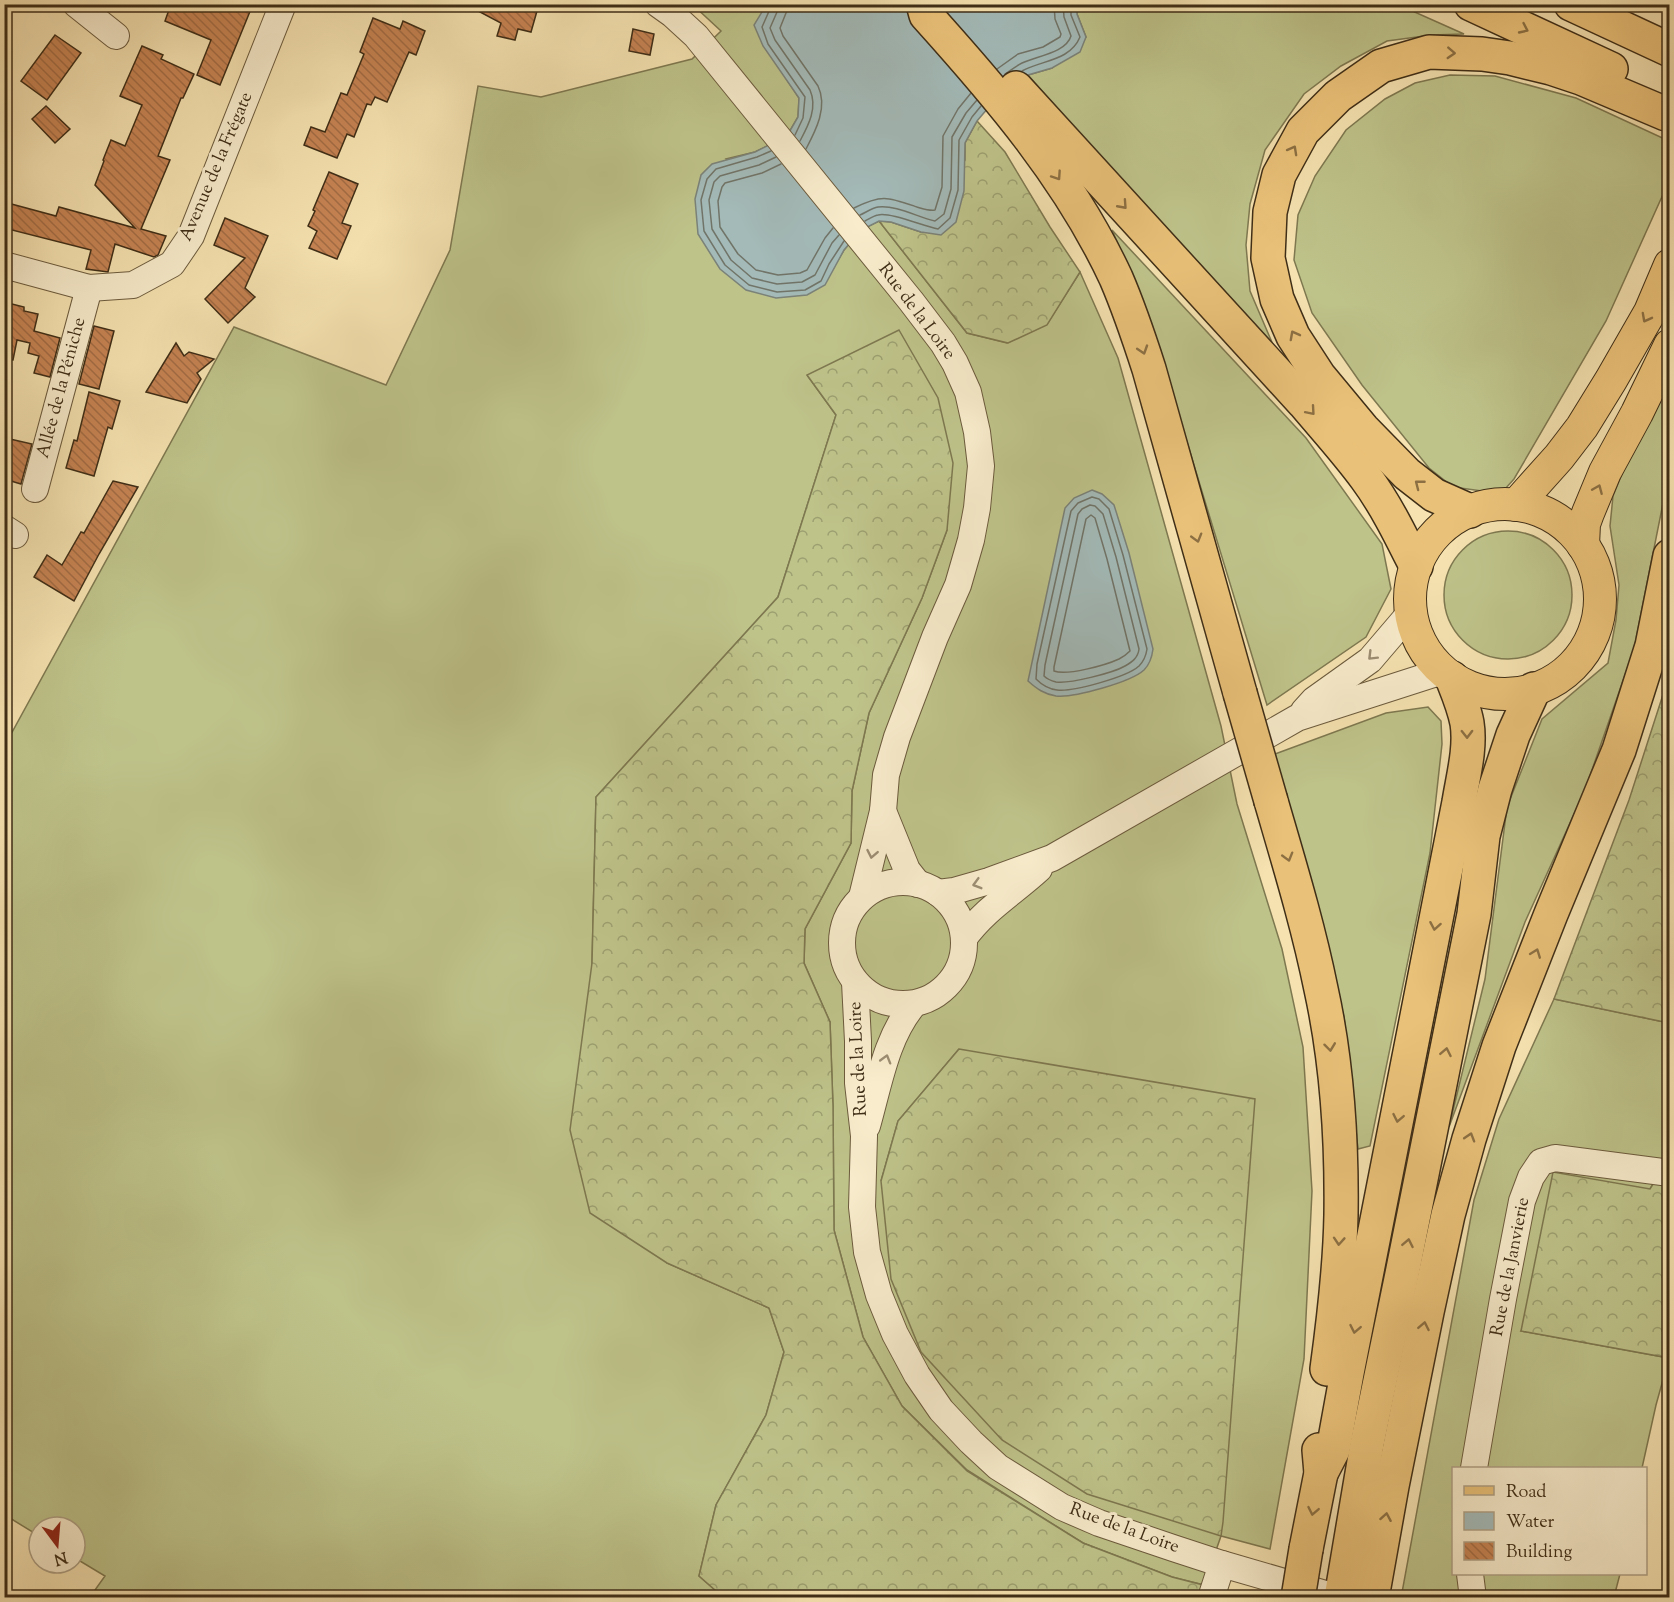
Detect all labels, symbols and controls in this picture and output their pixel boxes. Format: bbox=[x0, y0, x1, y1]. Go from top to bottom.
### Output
one-way arrow bbox=[1518, 22, 1529, 34]
one-way arrow bbox=[1446, 46, 1455, 59]
street label: Avenue de la Frégate bbox=[174, 88, 260, 246]
one-way arrow bbox=[1286, 146, 1297, 156]
one-way arrow bbox=[1050, 169, 1061, 180]
one-way arrow bbox=[1116, 198, 1127, 209]
street label: Rue de la Loire bbox=[871, 258, 961, 366]
one-way arrow bbox=[1642, 312, 1653, 323]
street label: Allée de la Péniche bbox=[31, 315, 93, 461]
one-way arrow bbox=[1290, 331, 1301, 342]
one-way arrow bbox=[1136, 344, 1148, 355]
one-way arrow bbox=[1304, 404, 1315, 415]
one-way arrow bbox=[1415, 480, 1426, 491]
one-way arrow bbox=[1591, 484, 1603, 495]
one-way arrow bbox=[1190, 532, 1203, 542]
one-way arrow bbox=[1369, 649, 1380, 660]
one-way arrow bbox=[1461, 730, 1473, 739]
one-way arrow bbox=[867, 849, 879, 859]
one-way arrow bbox=[1281, 851, 1293, 862]
one-way arrow bbox=[972, 877, 982, 890]
one-way arrow bbox=[1429, 921, 1442, 931]
one-way arrow bbox=[1529, 949, 1541, 960]
street label: Rue de la Loire bbox=[843, 1001, 875, 1117]
one-way arrow bbox=[1324, 1042, 1336, 1051]
one-way arrow bbox=[1439, 1047, 1452, 1057]
one-way arrow bbox=[879, 1055, 891, 1065]
one-way arrow bbox=[1392, 1112, 1405, 1122]
one-way arrow bbox=[1462, 1132, 1475, 1143]
street label: Rue de la Janvierie bbox=[1485, 1195, 1537, 1339]
one-way arrow bbox=[1333, 1237, 1346, 1246]
one-way arrow bbox=[1401, 1239, 1414, 1249]
one-way arrow bbox=[1417, 1321, 1430, 1331]
one-way arrow bbox=[1349, 1324, 1362, 1334]
legend bbox=[1452, 1467, 1647, 1575]
text: Road bbox=[1506, 1480, 1546, 1506]
street label: Rue de la Loire bbox=[1065, 1497, 1183, 1561]
one-way arrow bbox=[1307, 1506, 1320, 1516]
text: Water bbox=[1506, 1510, 1555, 1536]
one-way arrow bbox=[1379, 1513, 1392, 1523]
north arrow bbox=[27, 1515, 87, 1575]
text: Building bbox=[1506, 1540, 1572, 1566]
text: N bbox=[51, 1544, 70, 1570]

